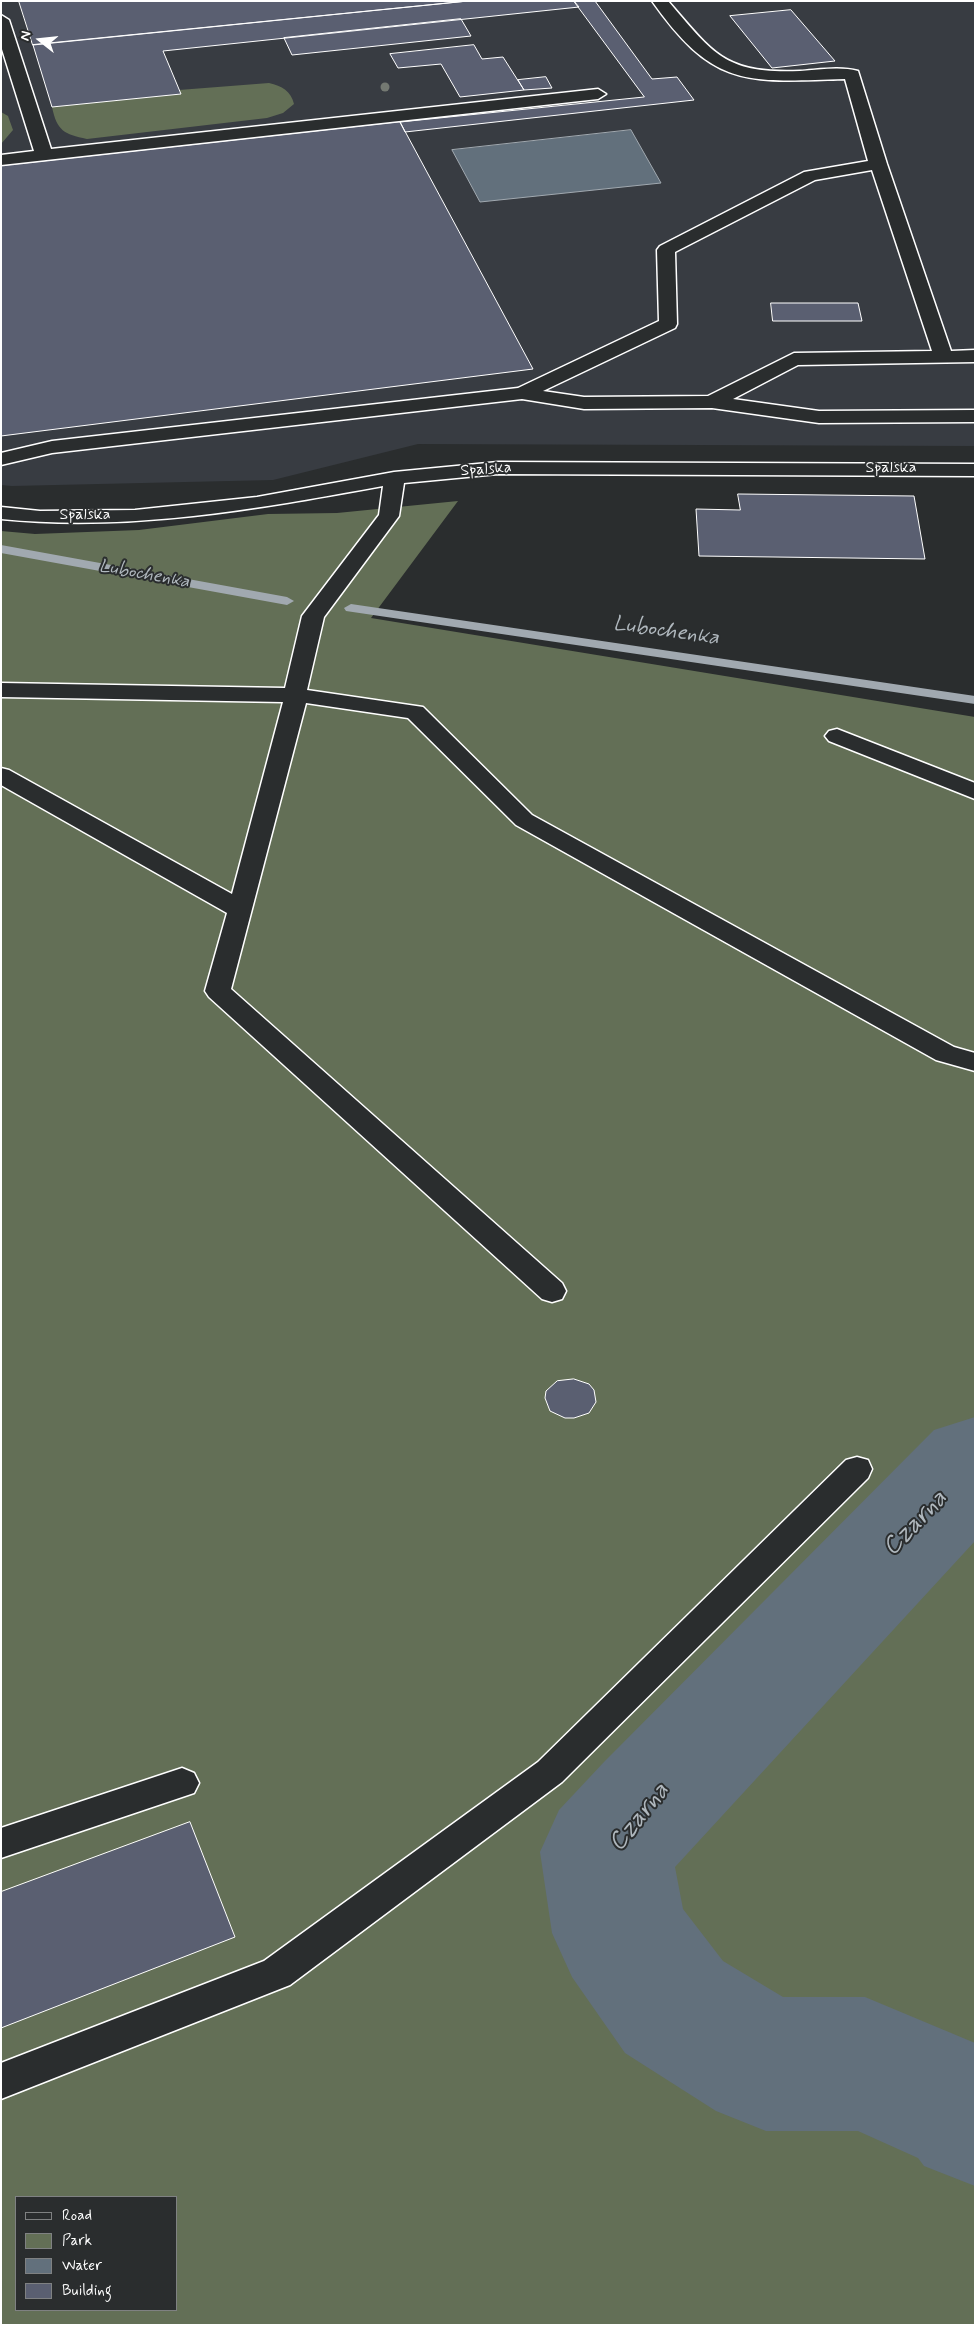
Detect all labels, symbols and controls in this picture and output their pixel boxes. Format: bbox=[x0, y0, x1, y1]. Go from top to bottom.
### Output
north arrow bbox=[15, 15, 65, 65]
text: N bbox=[16, 29, 36, 43]
street label: Spalska bbox=[460, 459, 512, 481]
street label: Spalska bbox=[865, 459, 917, 479]
street label: Spalska bbox=[59, 506, 111, 526]
water label: Lubochenka bbox=[97, 556, 191, 594]
water label: Lubochenka bbox=[611, 612, 721, 652]
water label: Czarna bbox=[877, 1485, 955, 1563]
water label: Czarna bbox=[603, 1778, 677, 1858]
legend bbox=[15, 2196, 178, 2311]
text: Road bbox=[62, 2206, 92, 2226]
text: Park bbox=[62, 2231, 92, 2251]
text: Water bbox=[62, 2256, 102, 2276]
text: Building bbox=[62, 2281, 112, 2301]

